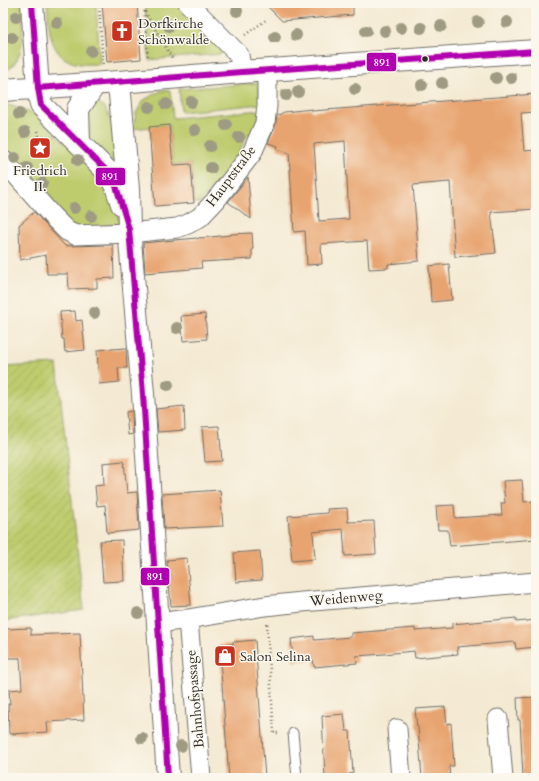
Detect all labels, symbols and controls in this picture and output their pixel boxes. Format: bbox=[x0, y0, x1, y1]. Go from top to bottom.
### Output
place label: Dorfkirche Schönwalde bbox=[138, 14, 209, 49]
church icon: Dorfkirche Schönwalde bbox=[109, 18, 135, 44]
line badge: 891 bbox=[366, 52, 397, 72]
unlabelled marker bbox=[420, 54, 430, 64]
text: 891 bbox=[374, 55, 390, 70]
place icon: Friedrich II. bbox=[27, 135, 53, 161]
street label: Hauptstraße bbox=[202, 141, 260, 211]
place label: Friedrich II. bbox=[13, 161, 67, 196]
line badge: 891 bbox=[95, 167, 126, 186]
text: 891 bbox=[102, 169, 118, 184]
line badge: 891 bbox=[140, 567, 170, 586]
text: 891 bbox=[147, 569, 163, 584]
street label: Weidenweg bbox=[308, 585, 383, 611]
shop icon: Salon Selina bbox=[212, 643, 238, 669]
place label: Salon Selina bbox=[240, 647, 311, 666]
street label: Bahnhofspassage bbox=[181, 649, 209, 749]

